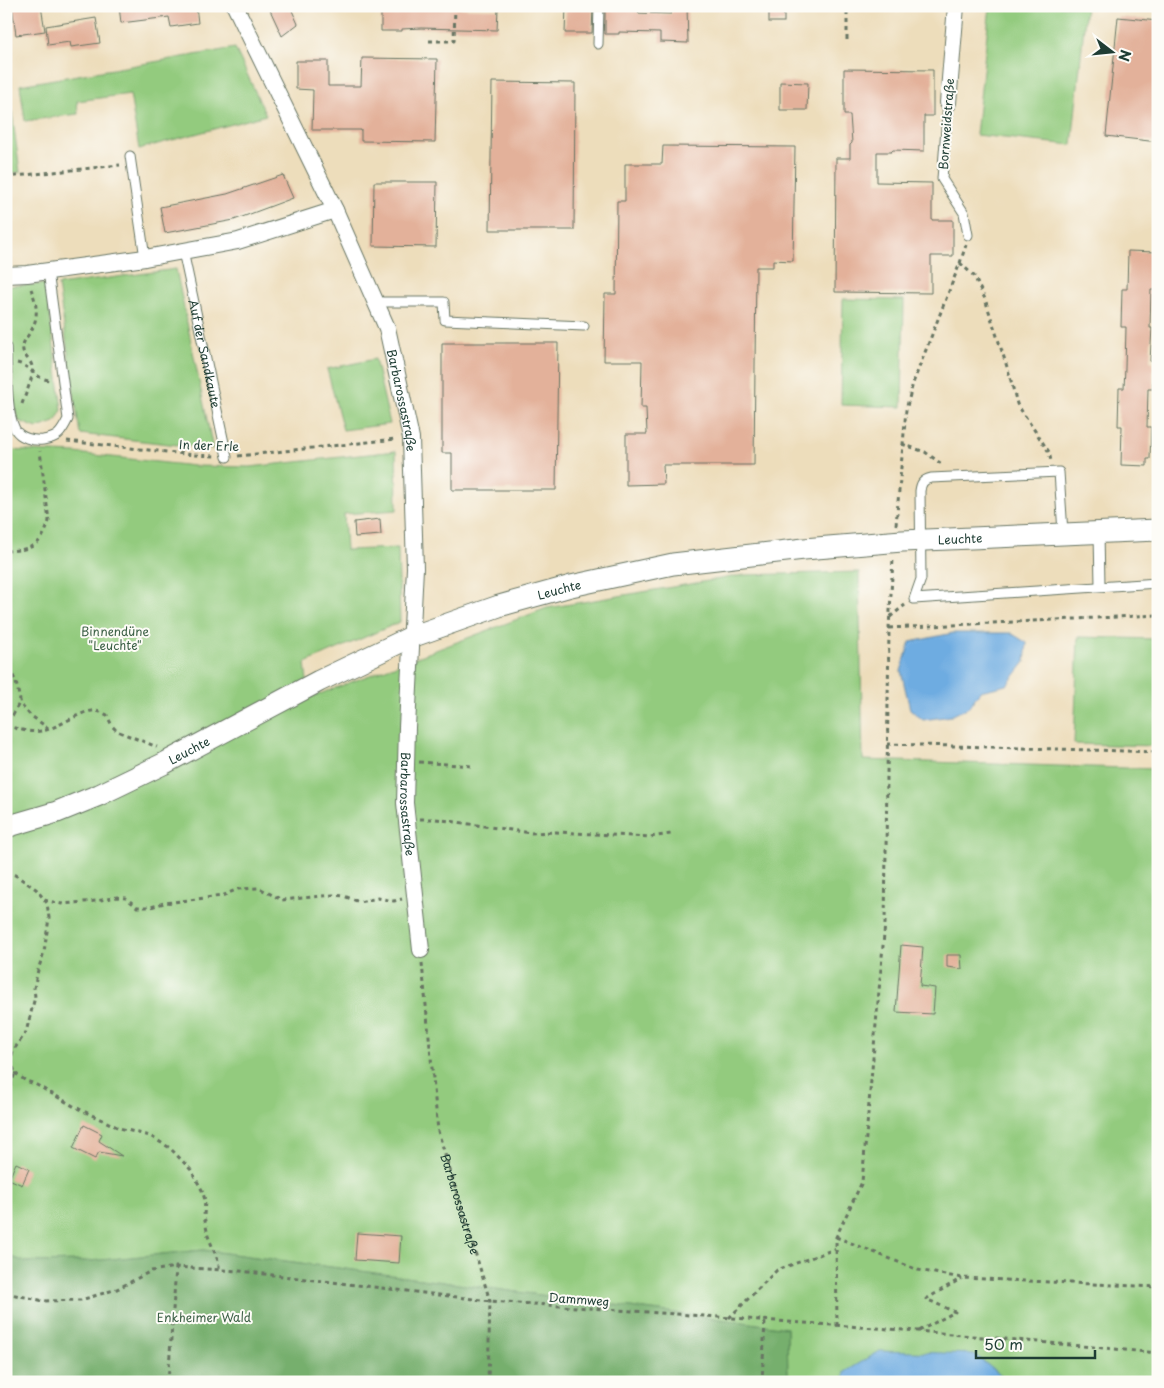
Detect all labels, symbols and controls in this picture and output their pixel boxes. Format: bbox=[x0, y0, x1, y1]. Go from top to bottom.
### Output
north arrow bbox=[1086, 28, 1136, 78]
text: N bbox=[1113, 47, 1137, 64]
street label: Bornweidstraße bbox=[934, 78, 958, 170]
street label: Auf der Sandkaute bbox=[185, 298, 225, 410]
street label: Barbarossastraße bbox=[383, 347, 420, 452]
street label: In der Erle bbox=[179, 435, 240, 455]
street label: Leuchte bbox=[938, 529, 983, 548]
street label: Leuchte bbox=[535, 575, 583, 604]
park label: Binnendüne "Leuchte" bbox=[81, 622, 149, 654]
street label: Leuchte bbox=[165, 732, 213, 769]
street label: Barbarossastraße bbox=[396, 752, 420, 857]
street label: Barbarossastraße bbox=[436, 1151, 484, 1256]
street label: Dammweg bbox=[548, 1288, 610, 1310]
park label: Enkheimer Wald bbox=[157, 1308, 252, 1326]
scale bar bbox=[976, 1328, 1095, 1360]
text: 50 m bbox=[984, 1332, 1023, 1355]

